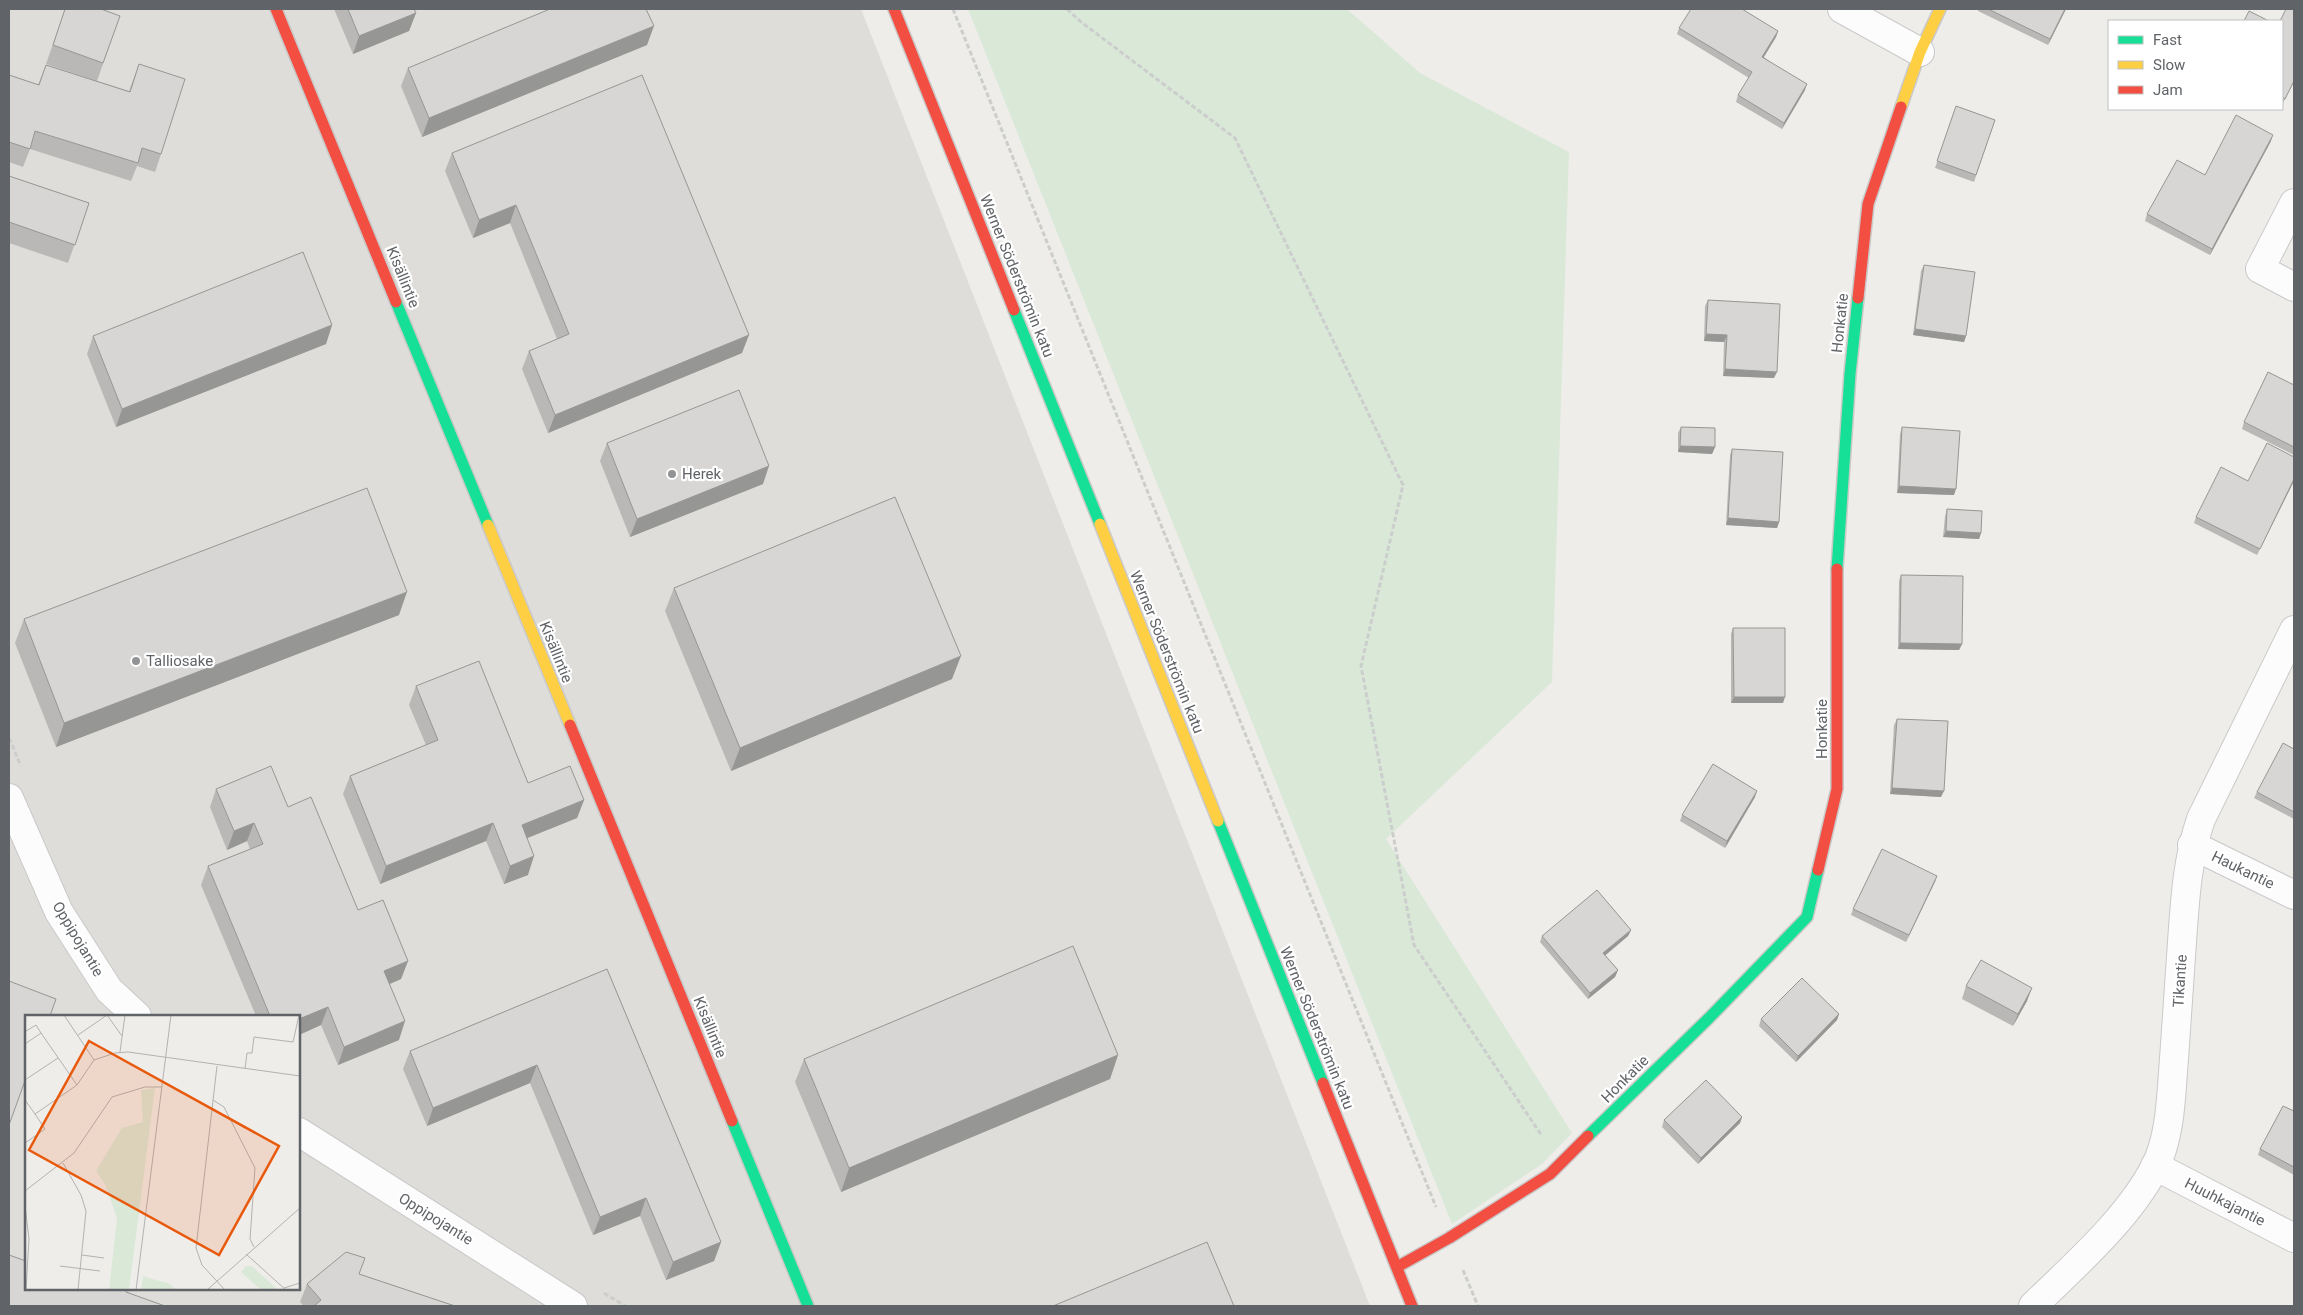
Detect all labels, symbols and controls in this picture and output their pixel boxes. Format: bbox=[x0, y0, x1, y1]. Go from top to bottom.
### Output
legend bbox=[2108, 20, 2283, 110]
text: Fast bbox=[2153, 31, 2182, 49]
text: Slow bbox=[2153, 56, 2185, 74]
text: Jam bbox=[2153, 81, 2183, 99]
street label: Werner Söderströmin katu bbox=[976, 192, 1058, 360]
street label: Kisällintie bbox=[383, 244, 423, 310]
street label: Honkatie bbox=[1828, 292, 1852, 354]
place label: Herek bbox=[682, 465, 722, 483]
marker: Herek bbox=[666, 468, 678, 480]
street label: Werner Söderströmin katu bbox=[1126, 568, 1208, 736]
street label: Kisällintie bbox=[536, 619, 576, 685]
place label: Talliosake bbox=[146, 652, 213, 670]
marker: Talliosake bbox=[130, 655, 142, 667]
street label: Honkatie bbox=[1813, 699, 1831, 759]
street label: Haukantie bbox=[2209, 847, 2277, 893]
street label: Oppipojantie bbox=[49, 898, 107, 980]
street label: Werner Söderströmin katu bbox=[1276, 944, 1358, 1112]
street label: Tikantie bbox=[2169, 954, 2191, 1008]
street label: Kisällintie bbox=[690, 994, 730, 1060]
inset map bbox=[25, 1015, 300, 1290]
street label: Honkatie bbox=[1597, 1051, 1653, 1107]
street label: Huuhkajantie bbox=[2182, 1174, 2268, 1230]
street label: Oppipojantie bbox=[395, 1189, 477, 1249]

